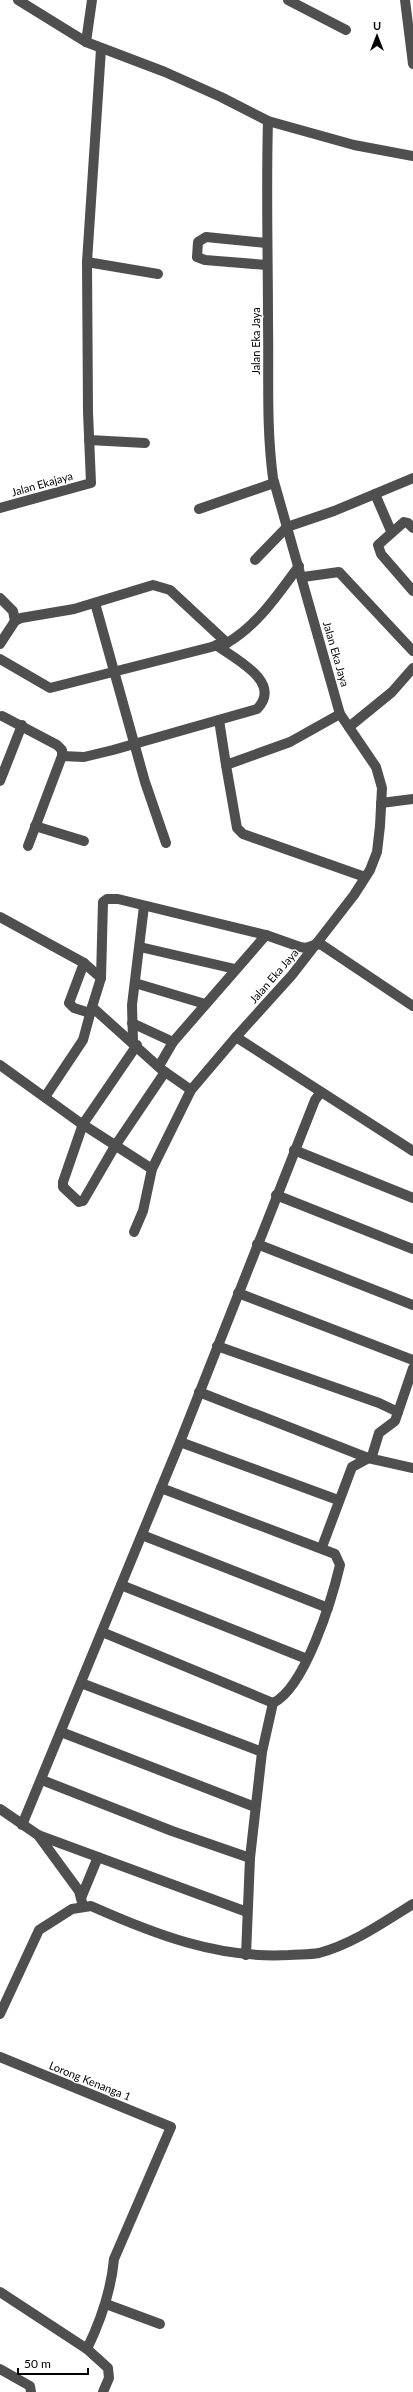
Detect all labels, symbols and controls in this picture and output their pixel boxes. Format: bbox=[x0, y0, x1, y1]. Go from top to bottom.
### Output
north arrow bbox=[357, 16, 397, 56]
text: U bbox=[373, 19, 381, 32]
street label: Jalan Eka Jaya bbox=[249, 307, 262, 375]
street label: Jalan Ekajaya bbox=[10, 469, 74, 498]
street label: Jalan Eka Jaya bbox=[321, 620, 352, 688]
street label: Jalan Eka Jaya bbox=[247, 946, 301, 1005]
street label: Lorong Kenanga 1 bbox=[47, 2058, 133, 2103]
scale bar bbox=[18, 2350, 88, 2376]
text: 50 m bbox=[24, 2356, 51, 2371]

